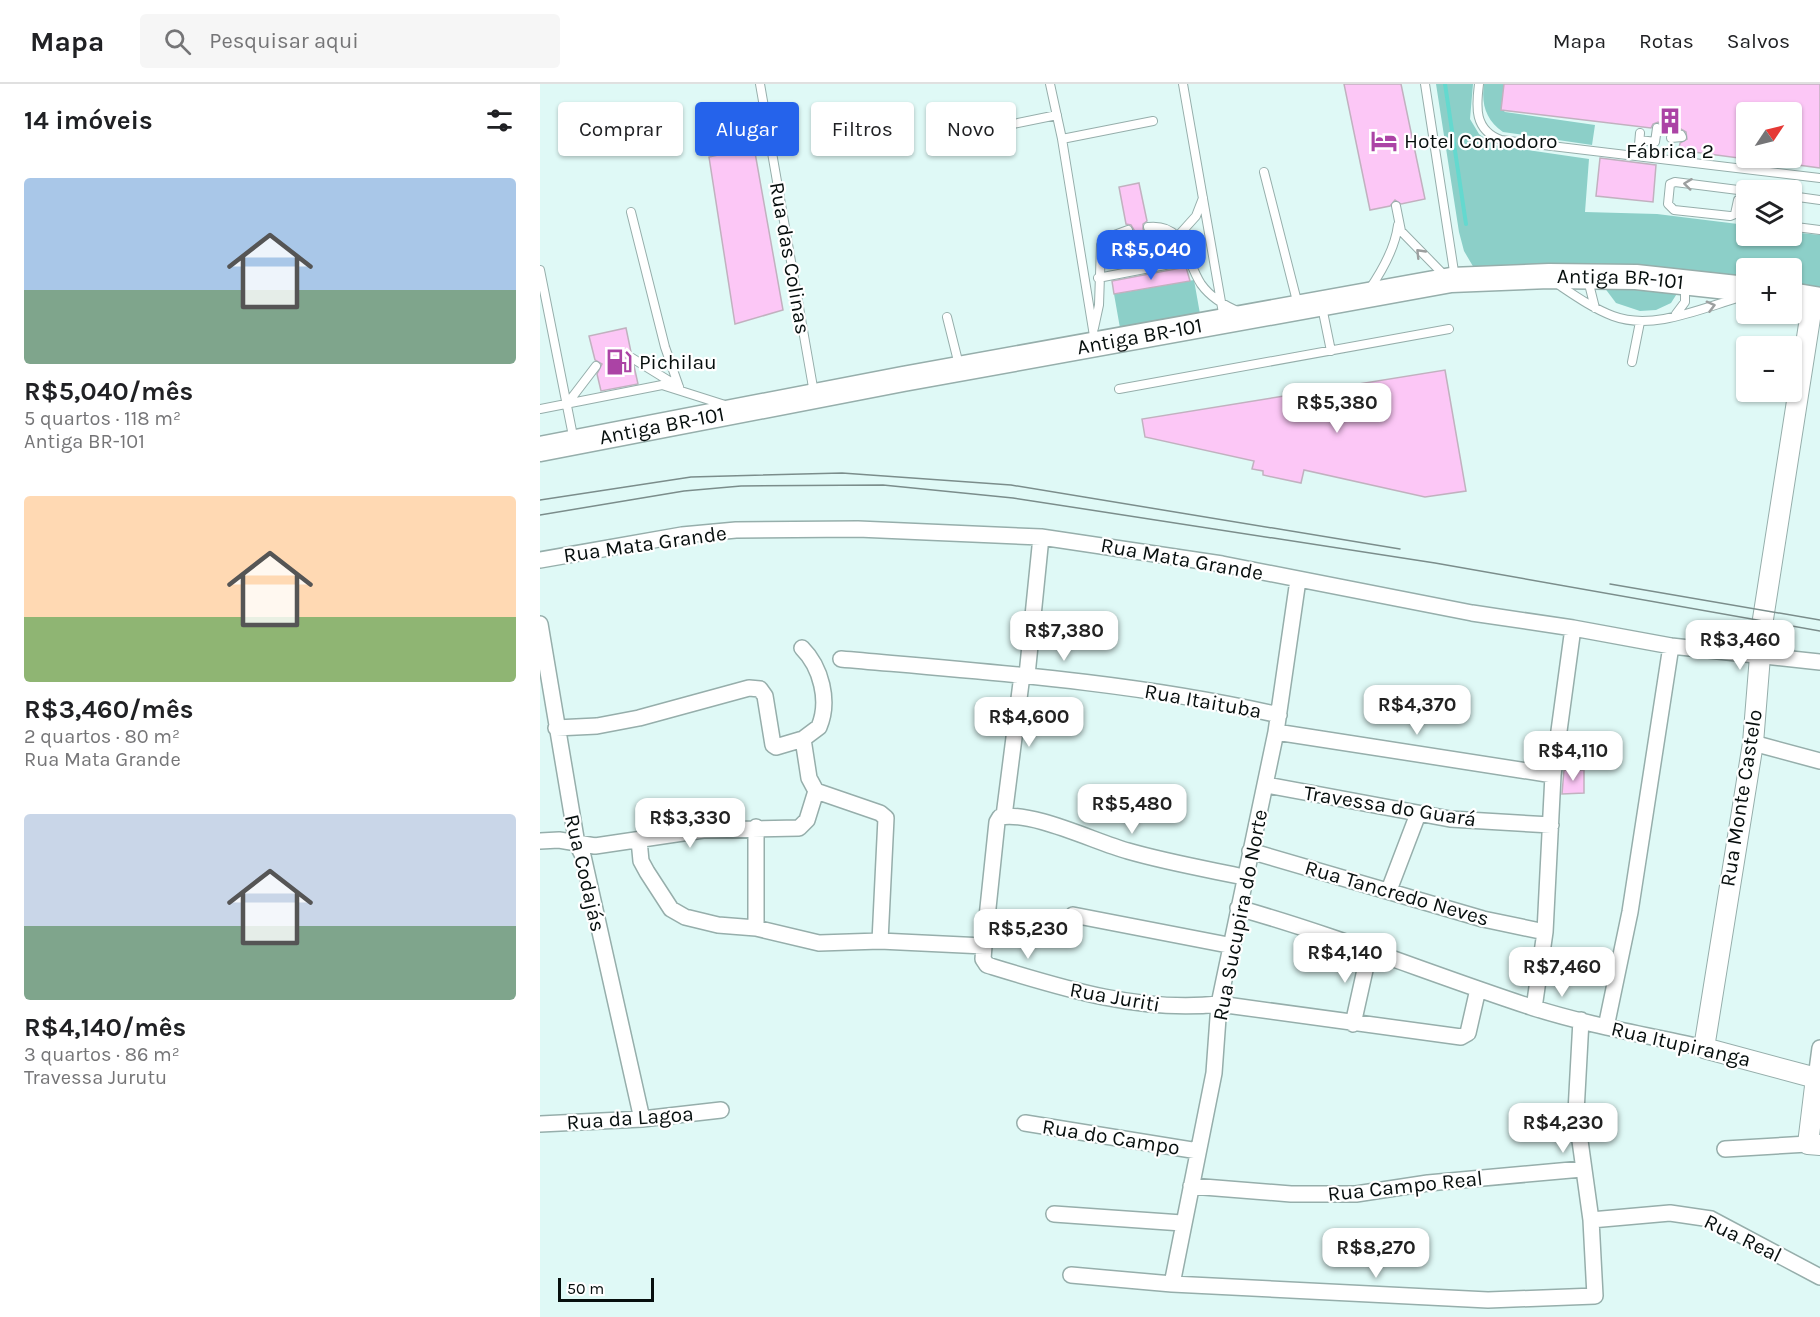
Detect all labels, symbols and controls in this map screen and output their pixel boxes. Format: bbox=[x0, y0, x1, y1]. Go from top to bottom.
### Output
search box bbox=[140, 14, 560, 68]
text: Mapa bbox=[30, 25, 104, 58]
icon: search bbox=[161, 25, 194, 58]
text: Pesquisar aqui bbox=[209, 28, 359, 54]
text: Mapa bbox=[1553, 29, 1606, 53]
text: Rotas bbox=[1639, 29, 1694, 53]
text: Salvos bbox=[1727, 29, 1790, 53]
chip: Comprar bbox=[558, 102, 683, 156]
chip: Alugar bbox=[695, 102, 799, 156]
chip: Filtros bbox=[811, 102, 914, 156]
chip: Novo bbox=[926, 102, 1016, 156]
north arrow bbox=[1736, 102, 1802, 168]
map controls bbox=[1736, 102, 1802, 402]
icon: filters bbox=[483, 104, 516, 137]
text: 14 imóveis bbox=[24, 105, 153, 136]
building icon: Fábrica 2 bbox=[1655, 106, 1685, 136]
hotel icon: Hotel Comodoro bbox=[1369, 126, 1399, 156]
place label: Hotel Comodoro bbox=[1404, 129, 1558, 153]
place label: Fábrica 2 bbox=[1626, 139, 1714, 163]
one-way arrow bbox=[1683, 178, 1692, 190]
street label: Rua das Colinas bbox=[765, 180, 815, 336]
button: layers bbox=[1736, 180, 1802, 246]
icon: home bbox=[216, 217, 324, 325]
pin: R$5,040 bbox=[1096, 230, 1206, 281]
text: R$5,040 bbox=[1111, 238, 1191, 261]
one-way arrow bbox=[1416, 249, 1427, 260]
button: + bbox=[1736, 258, 1802, 324]
street label: Antiga BR-101 bbox=[1557, 264, 1685, 294]
one-way arrow bbox=[1705, 300, 1715, 313]
street label: Antiga BR-101 bbox=[1075, 313, 1204, 359]
button: − bbox=[1736, 336, 1802, 402]
fuel station icon: Pichilau bbox=[604, 347, 634, 377]
place label: Pichilau bbox=[639, 350, 717, 374]
text: R$5,040/mês bbox=[24, 376, 193, 407]
pin: R$5,380 bbox=[1282, 383, 1392, 434]
text: R$5,380 bbox=[1296, 391, 1378, 414]
street label: Antiga BR-101 bbox=[597, 402, 726, 449]
text: 5 quartos · 118 m² bbox=[24, 407, 181, 430]
text: Antiga BR-101 bbox=[24, 430, 145, 453]
street label: Rua Mata Grande bbox=[562, 521, 728, 567]
street label: Rua Mata Grande bbox=[1099, 533, 1265, 585]
icon: home bbox=[216, 535, 324, 643]
pin: R$7,380 bbox=[1009, 611, 1119, 662]
text: R$7,380 bbox=[1024, 619, 1104, 642]
pin: R$3,460 bbox=[1685, 620, 1795, 671]
text: R$3,460 bbox=[1700, 628, 1780, 651]
street label: Rua Itaituba bbox=[1143, 679, 1263, 723]
pin: R$4,370 bbox=[1362, 685, 1472, 736]
text: R$4,370 bbox=[1378, 693, 1456, 716]
text: R$3,460/mês bbox=[24, 694, 194, 725]
pin: R$4,600 bbox=[974, 697, 1084, 748]
text: R$4,600 bbox=[988, 705, 1070, 728]
street label: Rua Monte Castelo bbox=[1715, 708, 1767, 888]
text: 2 quartos · 80 m² bbox=[24, 725, 180, 748]
pin: R$4,110 bbox=[1518, 731, 1628, 782]
text: R$4,110 bbox=[1538, 739, 1608, 762]
text: Rua Mata Grande bbox=[24, 748, 181, 771]
street label: Travessa do Guará bbox=[1302, 781, 1478, 831]
pin: R$5,480 bbox=[1077, 784, 1187, 835]
text: R$5,480 bbox=[1092, 792, 1172, 815]
pin: R$3,330 bbox=[635, 798, 745, 849]
text: R$3,330 bbox=[649, 806, 731, 829]
street label: Rua Sucupira do Norte bbox=[1208, 807, 1272, 1023]
street label: Rua Codajás bbox=[560, 812, 610, 934]
icon: home bbox=[216, 853, 324, 961]
street label: Rua Tancredo Neves bbox=[1302, 855, 1492, 931]
pin: R$5,230 bbox=[973, 909, 1083, 960]
text: R$5,230 bbox=[988, 917, 1068, 940]
pin: R$4,140 bbox=[1290, 933, 1400, 984]
text: R$4,140 bbox=[1307, 941, 1383, 964]
pin: R$7,460 bbox=[1507, 947, 1617, 998]
text: R$7,460 bbox=[1523, 955, 1601, 978]
street label: Rua Juriti bbox=[1068, 977, 1162, 1017]
text: R$4,140/mês bbox=[24, 1012, 186, 1043]
street label: Rua Itupiranga bbox=[1609, 1016, 1753, 1072]
text: 3 quartos · 86 m² bbox=[24, 1043, 180, 1066]
text: Travessa Jurutu bbox=[24, 1066, 167, 1089]
street label: Rua da Lagoa bbox=[566, 1102, 694, 1134]
pin: R$4,230 bbox=[1508, 1103, 1618, 1154]
text: R$4,230 bbox=[1523, 1111, 1603, 1134]
street label: Rua do Campo bbox=[1041, 1114, 1181, 1160]
street label: Rua Campo Real bbox=[1326, 1166, 1484, 1206]
street label: Rua Real bbox=[1700, 1209, 1786, 1267]
pin: R$8,270 bbox=[1321, 1228, 1431, 1279]
text: R$8,270 bbox=[1336, 1236, 1416, 1259]
scale bar bbox=[558, 1275, 654, 1302]
text: 50 m bbox=[567, 1279, 604, 1298]

